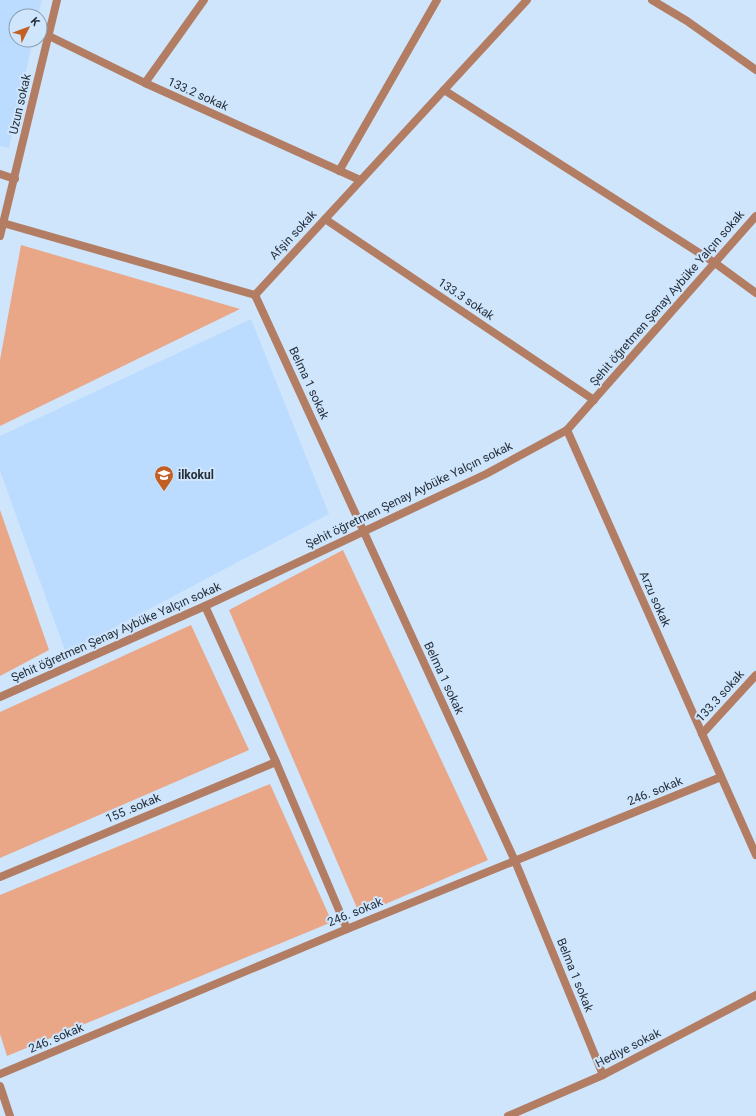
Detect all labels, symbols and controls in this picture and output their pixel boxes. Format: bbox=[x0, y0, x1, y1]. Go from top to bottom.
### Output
north arrow bbox=[8, 8, 48, 48]
text: K bbox=[28, 15, 43, 29]
street label: Uzun sokak bbox=[6, 71, 34, 136]
street label: 133.2 sokak bbox=[166, 74, 231, 114]
street label: Afşin sokak bbox=[267, 207, 320, 263]
street label: Şehit öğretmen Şenay Aybüke Yalçın sokak bbox=[587, 207, 748, 389]
street label: 133.3 sokak bbox=[435, 275, 498, 323]
street label: Belma 1 sokak bbox=[286, 345, 332, 422]
street label: Şehit öğretmen Şenay Aybüke Yalçın sokak bbox=[303, 438, 515, 551]
school or university icon: ilkokul bbox=[153, 464, 175, 492]
place label: ilkokul bbox=[178, 468, 214, 482]
street label: Arzu sokak bbox=[637, 569, 674, 630]
street label: Şehit öğretmen Şenay Aybüke Yalçın sokak bbox=[9, 579, 224, 685]
street label: Belma 1 sokak bbox=[421, 640, 467, 717]
street label: 133.3 sokak bbox=[693, 667, 748, 725]
street label: 246. sokak bbox=[625, 773, 685, 808]
street label: 155 .sokak bbox=[104, 790, 163, 826]
street label: 246. sokak bbox=[325, 894, 385, 929]
street label: Belma 1 sokak bbox=[554, 936, 596, 1015]
street label: 246. sokak bbox=[27, 1020, 86, 1056]
street label: Hediye sokak bbox=[593, 1025, 664, 1070]

